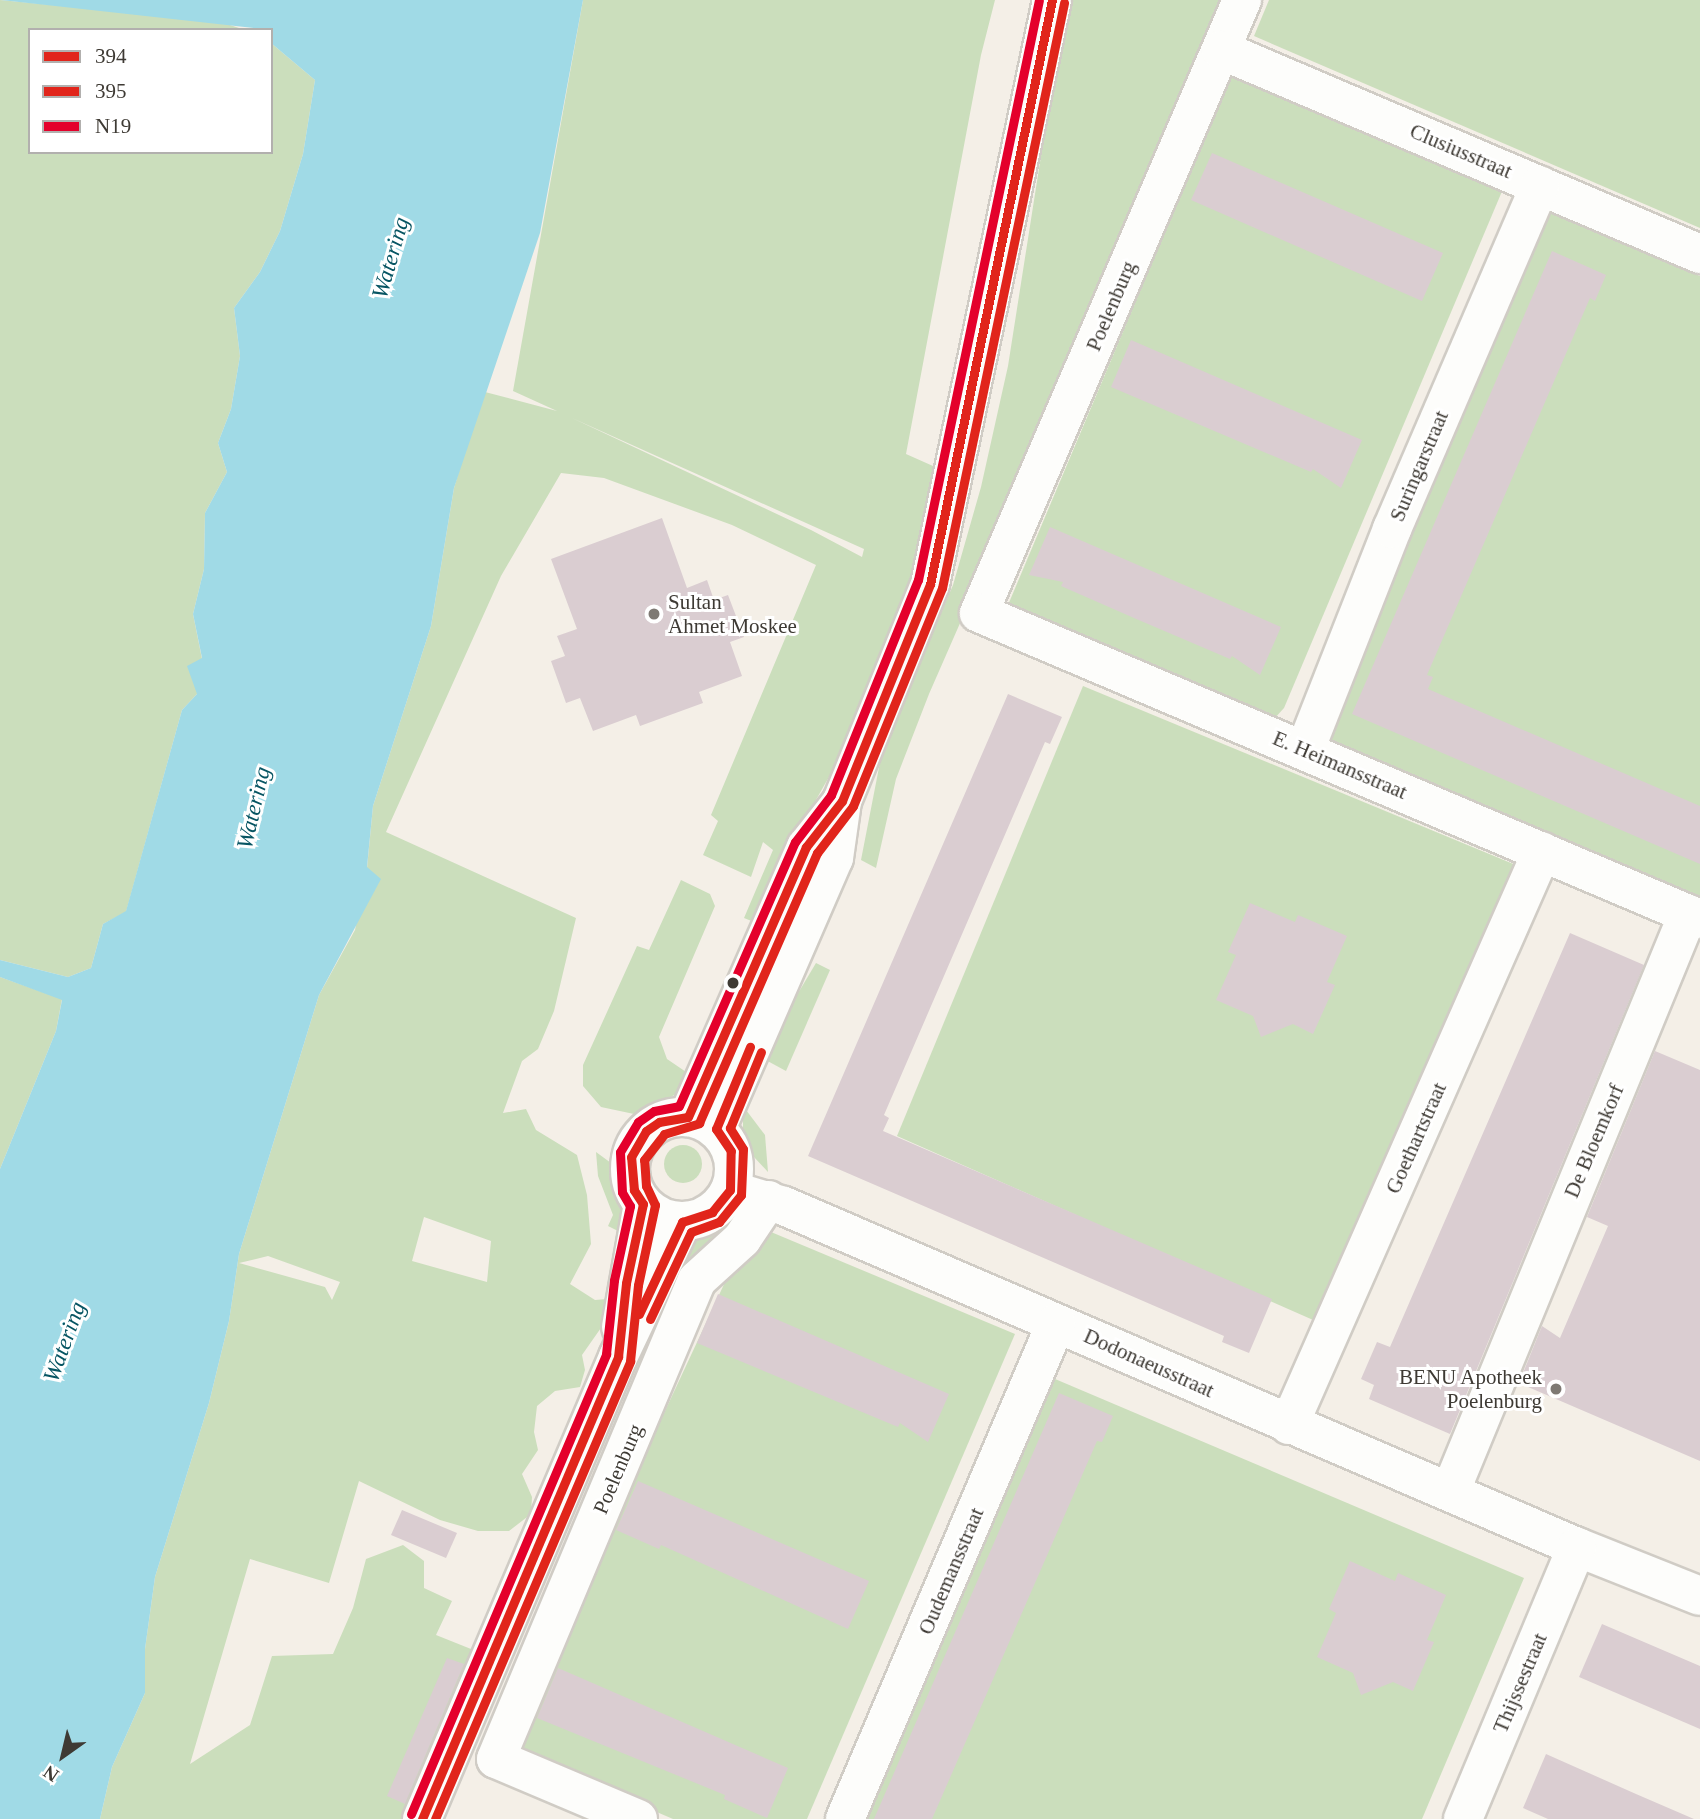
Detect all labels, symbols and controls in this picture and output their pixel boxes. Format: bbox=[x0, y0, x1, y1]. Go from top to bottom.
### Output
legend bbox=[28, 28, 273, 154]
text: 394 bbox=[95, 44, 127, 68]
text: 395 bbox=[95, 79, 127, 103]
text: N19 bbox=[95, 114, 131, 138]
street label: Clusiusstraat bbox=[1406, 118, 1516, 184]
water label: Watering bbox=[366, 214, 416, 302]
street label: Poelenburg bbox=[1081, 257, 1141, 355]
street label: Suringarstraat bbox=[1384, 407, 1454, 525]
place label: Sultan Ahmet Moskee bbox=[668, 589, 797, 639]
marker: Sultan Ahmet Moskee bbox=[646, 606, 662, 622]
street label: E. Heimansstraat bbox=[1269, 725, 1411, 805]
water label: Watering bbox=[231, 764, 277, 852]
unlabelled marker bbox=[726, 976, 740, 990]
street label: Goethartstraat bbox=[1380, 1079, 1452, 1197]
street label: De Bloemkorf bbox=[1559, 1081, 1629, 1201]
water label: Watering bbox=[38, 1298, 92, 1386]
street label: Dodonaeusstraat bbox=[1080, 1323, 1218, 1403]
place label: BENU Apotheek Poelenburg bbox=[1398, 1364, 1542, 1414]
marker: BENU Apotheek Poelenburg bbox=[1548, 1381, 1564, 1397]
street label: Poelenburg bbox=[588, 1420, 648, 1518]
street label: Oudemansstraat bbox=[913, 1504, 989, 1638]
street label: Thijssestraat bbox=[1488, 1629, 1552, 1737]
north arrow bbox=[28, 1721, 98, 1791]
text: N bbox=[39, 1761, 63, 1786]

